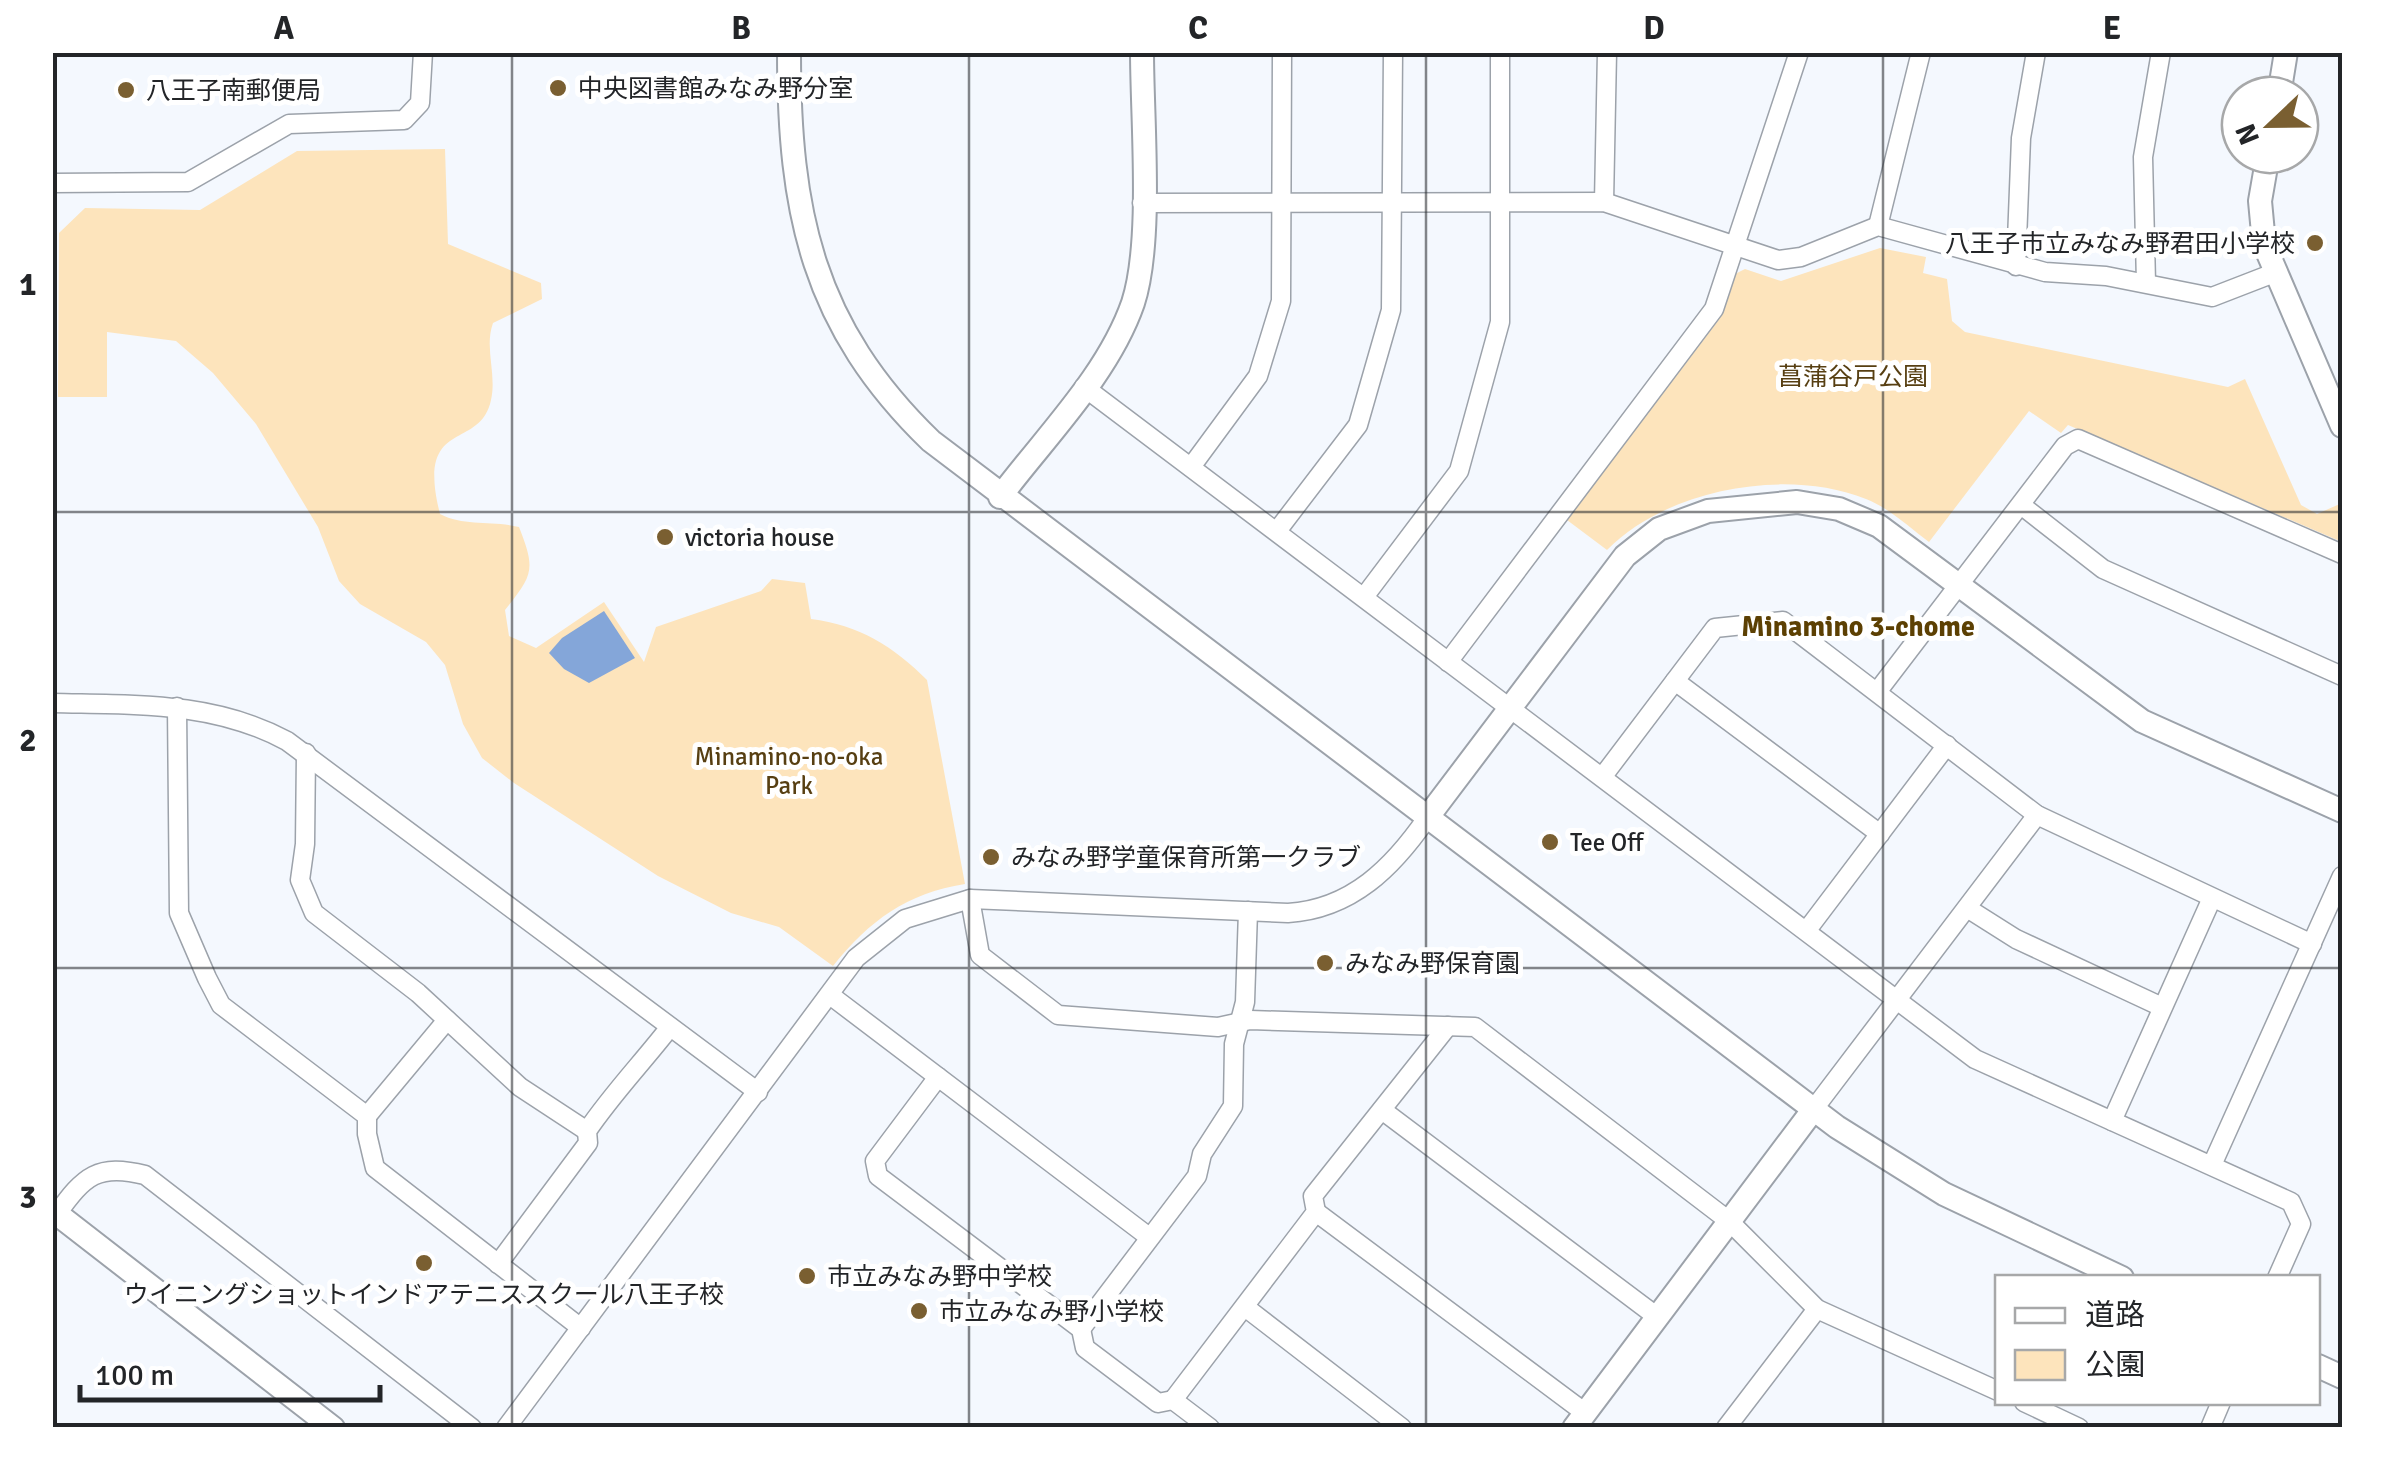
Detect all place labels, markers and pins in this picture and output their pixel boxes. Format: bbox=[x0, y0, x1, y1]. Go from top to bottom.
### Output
place label: 中央図書館みなみ野分室 bbox=[578, 73, 853, 104]
place label: 八王子南郵便局 bbox=[146, 75, 321, 106]
marker: 中央図書館みなみ野分室 bbox=[547, 77, 569, 99]
marker: 八王子南郵便局 bbox=[115, 79, 137, 101]
place label: 八王子市立みなみ野君田小学校 bbox=[1945, 228, 2295, 259]
marker: 八王子市立みなみ野君田小学校 bbox=[2304, 232, 2326, 254]
place label: victoria house bbox=[685, 522, 834, 553]
marker: victoria house bbox=[654, 526, 676, 548]
place label: Tee Off bbox=[1570, 827, 1644, 858]
marker: Tee Off bbox=[1539, 831, 1561, 853]
place label: みなみ野学童保育所第一クラブ bbox=[1011, 842, 1361, 873]
marker: みなみ野学童保育所第一クラブ bbox=[980, 846, 1002, 868]
place label: みなみ野保育園 bbox=[1345, 948, 1520, 979]
marker: みなみ野保育園 bbox=[1314, 952, 1336, 974]
marker: ウイニングショットインドアテニススクール八王子校 bbox=[413, 1252, 435, 1274]
place label: 市立みなみ野中学校 bbox=[827, 1261, 1052, 1292]
marker: 市立みなみ野中学校 bbox=[796, 1265, 818, 1287]
place label: ウイニングショットインドアテニススクール八王子校 bbox=[124, 1279, 724, 1310]
place label: 市立みなみ野小学校 bbox=[939, 1296, 1164, 1327]
marker: 市立みなみ野小学校 bbox=[908, 1300, 930, 1322]

